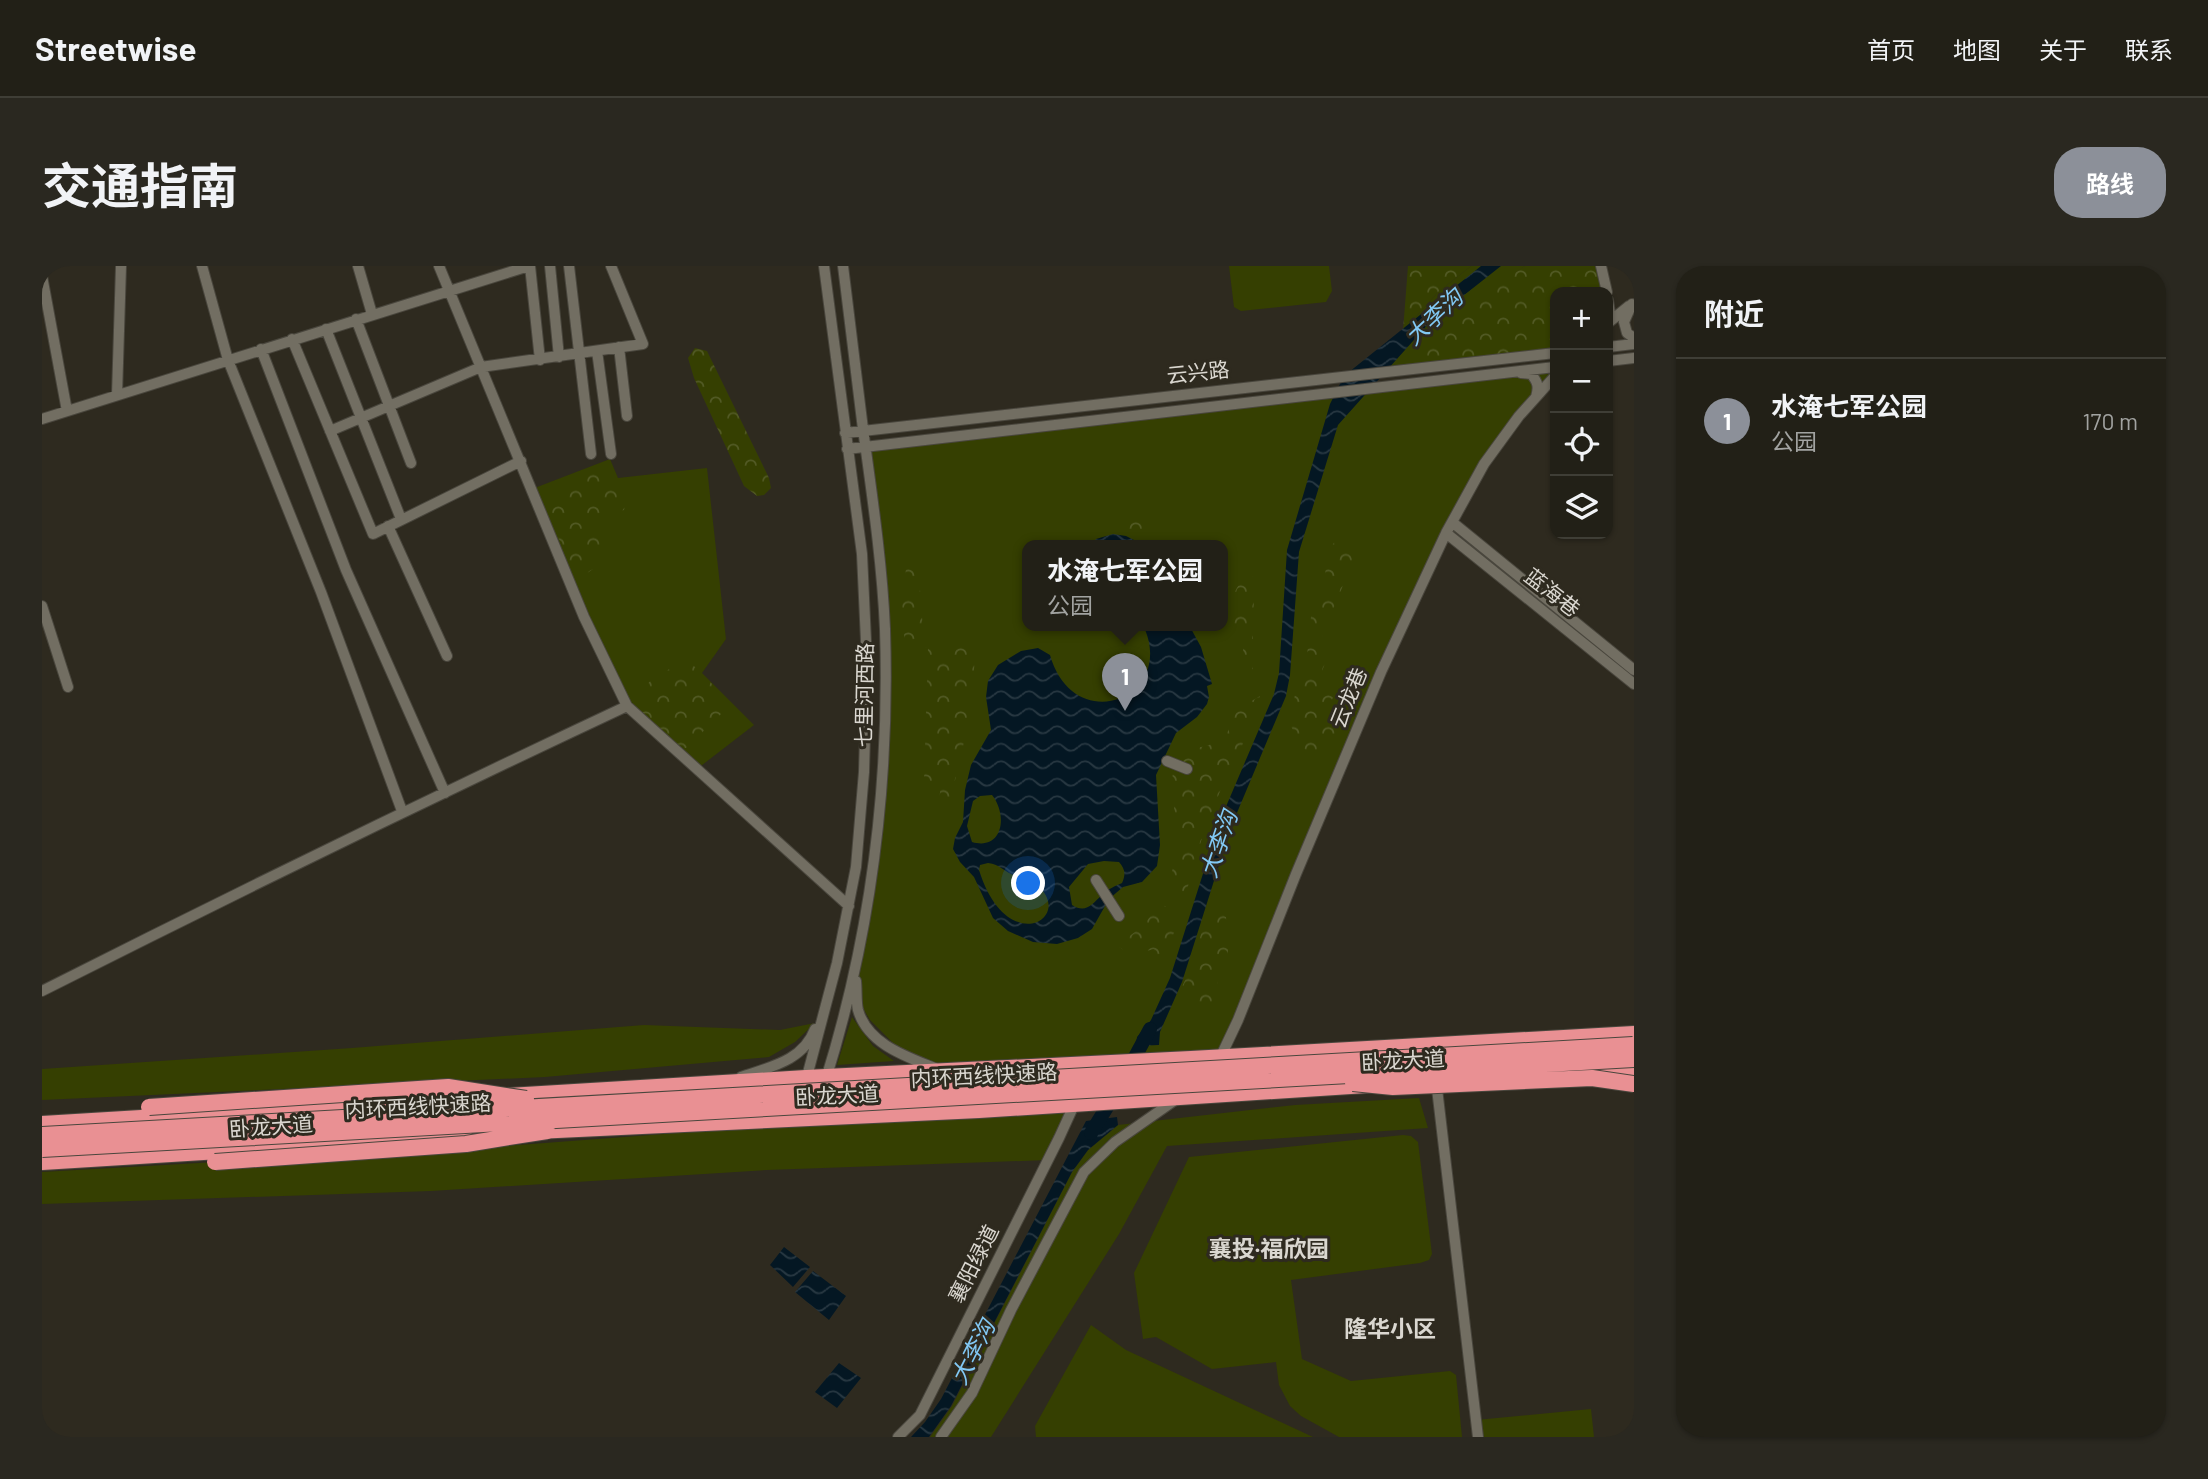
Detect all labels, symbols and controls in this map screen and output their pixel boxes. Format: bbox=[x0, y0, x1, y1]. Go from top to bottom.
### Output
text: Streetwise bbox=[35, 28, 196, 68]
text: 首页 bbox=[1867, 35, 1915, 64]
text: 地图 bbox=[1953, 35, 2001, 64]
text: 关于 bbox=[2039, 35, 2087, 64]
text: 联系 bbox=[2125, 35, 2173, 64]
button: 路线 bbox=[2054, 147, 2166, 218]
text: 交通指南 bbox=[42, 155, 238, 214]
water label: 大李沟 bbox=[1399, 280, 1470, 350]
map controls bbox=[1550, 287, 1613, 539]
button: + bbox=[1550, 287, 1613, 350]
text: 附近 bbox=[1704, 295, 1764, 331]
button: − bbox=[1550, 350, 1613, 413]
street label: 云兴路 bbox=[1165, 356, 1230, 387]
text: 水淹七军公园 bbox=[1771, 390, 1927, 421]
text: 1 bbox=[1723, 407, 1731, 435]
text: 170 m bbox=[2082, 407, 2138, 435]
button: locate bbox=[1550, 413, 1613, 476]
text: 公园 bbox=[1771, 427, 1817, 455]
button: layers bbox=[1550, 476, 1613, 539]
popup bbox=[1022, 540, 1228, 631]
text: 水淹七军公园 bbox=[1047, 554, 1203, 585]
street label: 蓝海巷 bbox=[1520, 563, 1585, 621]
text: 公园 bbox=[1047, 591, 1093, 619]
street label: 七里河西路 bbox=[850, 642, 877, 748]
pin: 1 bbox=[1102, 653, 1148, 711]
street label: 云龙巷 bbox=[1324, 664, 1371, 731]
water label: 大李沟 bbox=[1194, 804, 1244, 881]
your location bbox=[1011, 866, 1045, 900]
street label: 卧龙大道 bbox=[1360, 1045, 1446, 1074]
street label: 内环西线快速路 bbox=[910, 1058, 1058, 1091]
street label: 卧龙大道 bbox=[794, 1080, 880, 1109]
street label: 内环西线快速路 bbox=[344, 1089, 492, 1122]
street label: 卧龙大道 bbox=[228, 1110, 314, 1141]
street label: 襄阳绿道 bbox=[942, 1220, 1003, 1306]
district label: 襄投·福欣园 bbox=[1209, 1234, 1329, 1262]
water label: 大李沟 bbox=[944, 1312, 1002, 1389]
district label: 隆华小区 bbox=[1344, 1314, 1436, 1342]

